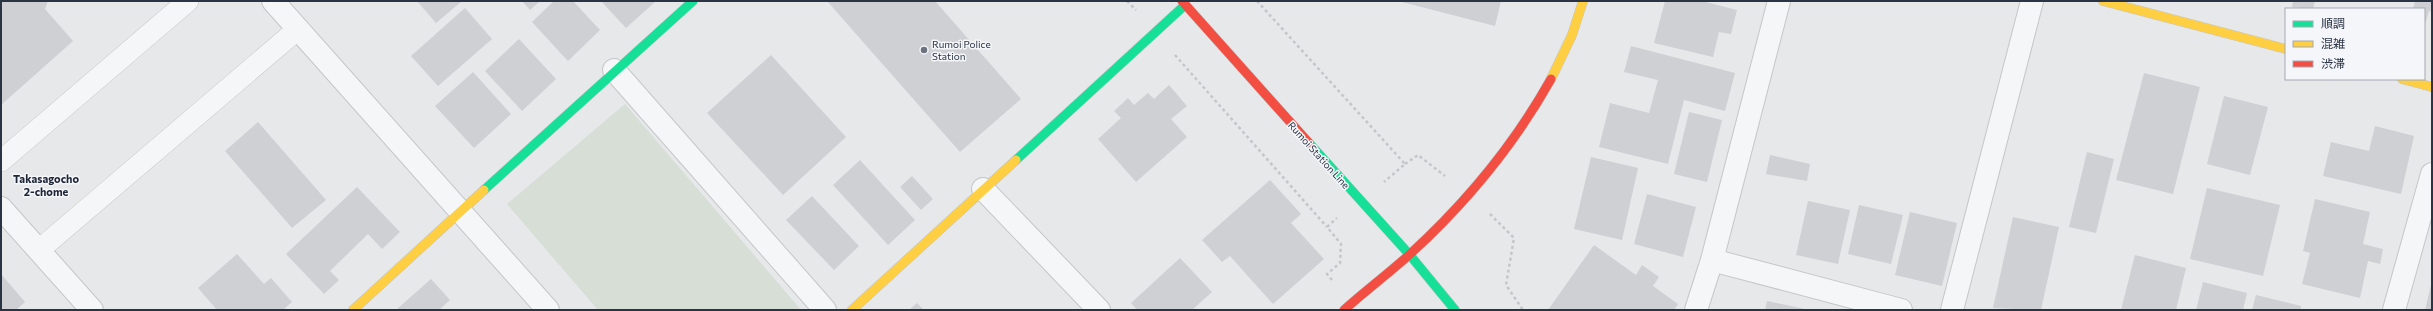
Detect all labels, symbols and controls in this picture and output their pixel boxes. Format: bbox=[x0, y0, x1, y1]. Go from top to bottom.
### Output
legend bbox=[2285, 8, 2425, 80]
text: 順調 bbox=[2321, 16, 2345, 30]
text: 混雑 bbox=[2321, 36, 2345, 50]
place label: Rumoi Police Station bbox=[932, 38, 991, 62]
marker: Rumoi Police Station bbox=[919, 45, 929, 55]
text: 渋滞 bbox=[2321, 56, 2345, 70]
street label: Rumoi Station Line bbox=[1286, 119, 1352, 191]
district label: Takasagocho 2-chome bbox=[13, 172, 79, 198]

